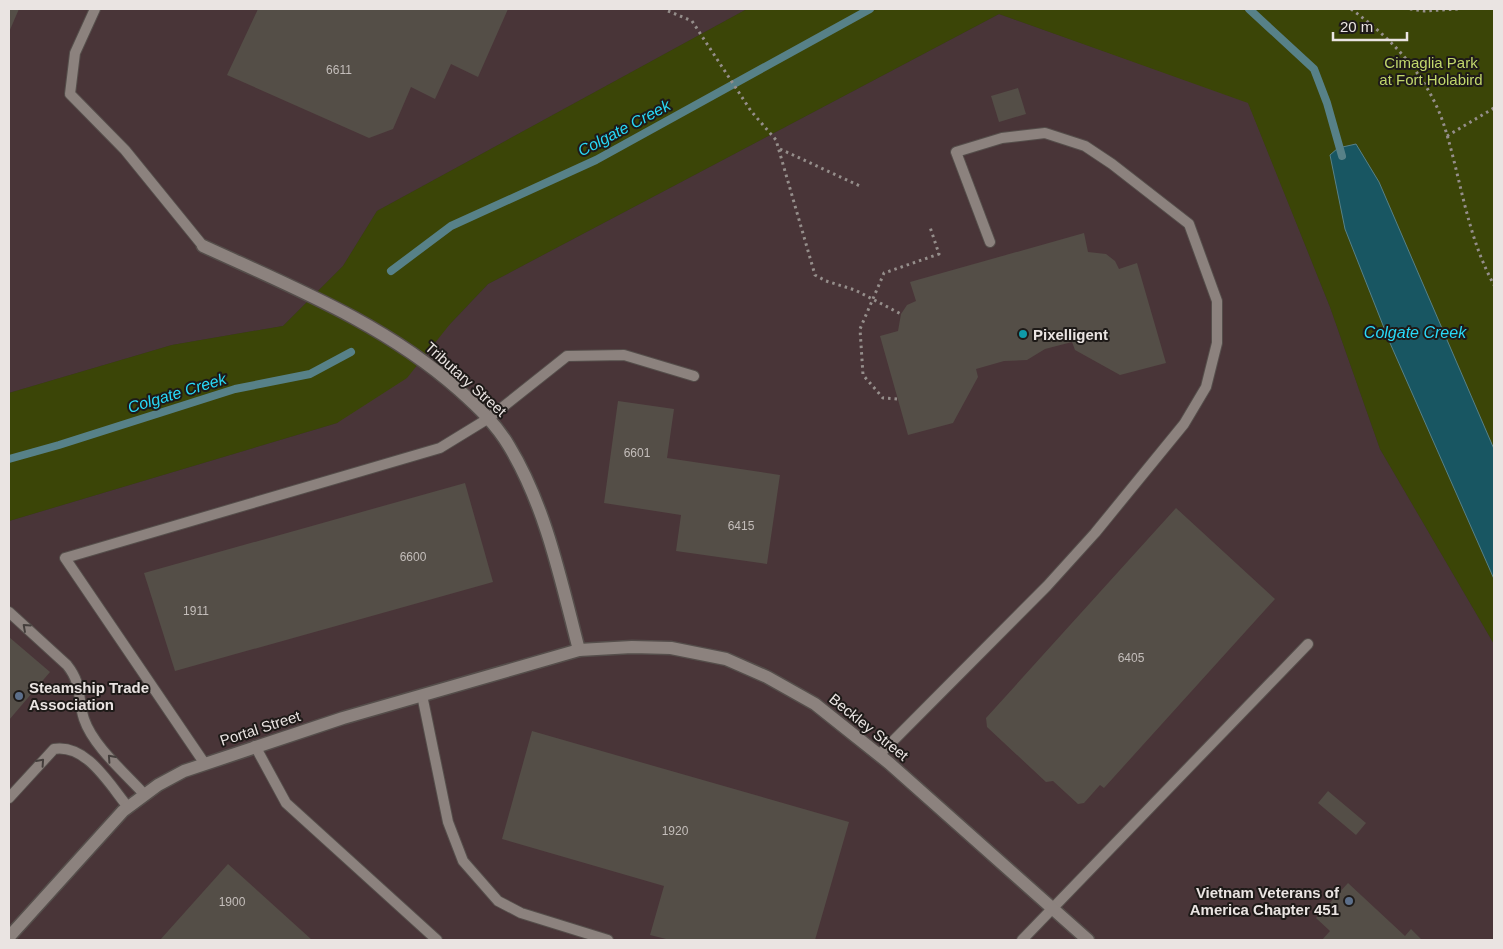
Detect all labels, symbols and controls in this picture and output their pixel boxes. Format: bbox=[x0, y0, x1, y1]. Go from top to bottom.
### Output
scale bar bbox=[1333, 10, 1407, 42]
text: 20 m bbox=[1340, 18, 1373, 35]
park label: Cimaglia Park at Fort Holabird bbox=[1379, 54, 1483, 88]
house number: 6611 bbox=[326, 63, 352, 77]
water label: Colgate Creek bbox=[575, 96, 674, 160]
water label: Colgate Creek bbox=[1364, 324, 1467, 341]
place label: Pixelligent bbox=[1033, 326, 1108, 343]
marker: Pixelligent bbox=[1017, 328, 1029, 340]
street label: Tributary Street bbox=[422, 338, 511, 420]
water label: Colgate Creek bbox=[126, 370, 229, 416]
house number: 6601 bbox=[624, 446, 651, 460]
house number: 6415 bbox=[728, 519, 755, 533]
house number: 6600 bbox=[400, 550, 427, 564]
house number: 1911 bbox=[183, 604, 209, 618]
one-way arrow bbox=[22, 624, 31, 633]
house number: 6405 bbox=[1118, 651, 1145, 665]
place label: Steamship Trade Association bbox=[29, 679, 149, 713]
marker: Steamship Trade Association bbox=[13, 690, 25, 702]
street label: Beckley Street bbox=[826, 690, 913, 765]
street label: Portal Street bbox=[218, 707, 303, 749]
one-way arrow bbox=[108, 755, 117, 764]
one-way arrow bbox=[36, 759, 45, 768]
house number: 1920 bbox=[662, 824, 689, 838]
place label: Vietnam Veterans of America Chapter 451 bbox=[1190, 884, 1340, 918]
house number: 1900 bbox=[219, 895, 246, 909]
marker: Vietnam Veterans of America Chapter 451 bbox=[1343, 895, 1355, 907]

